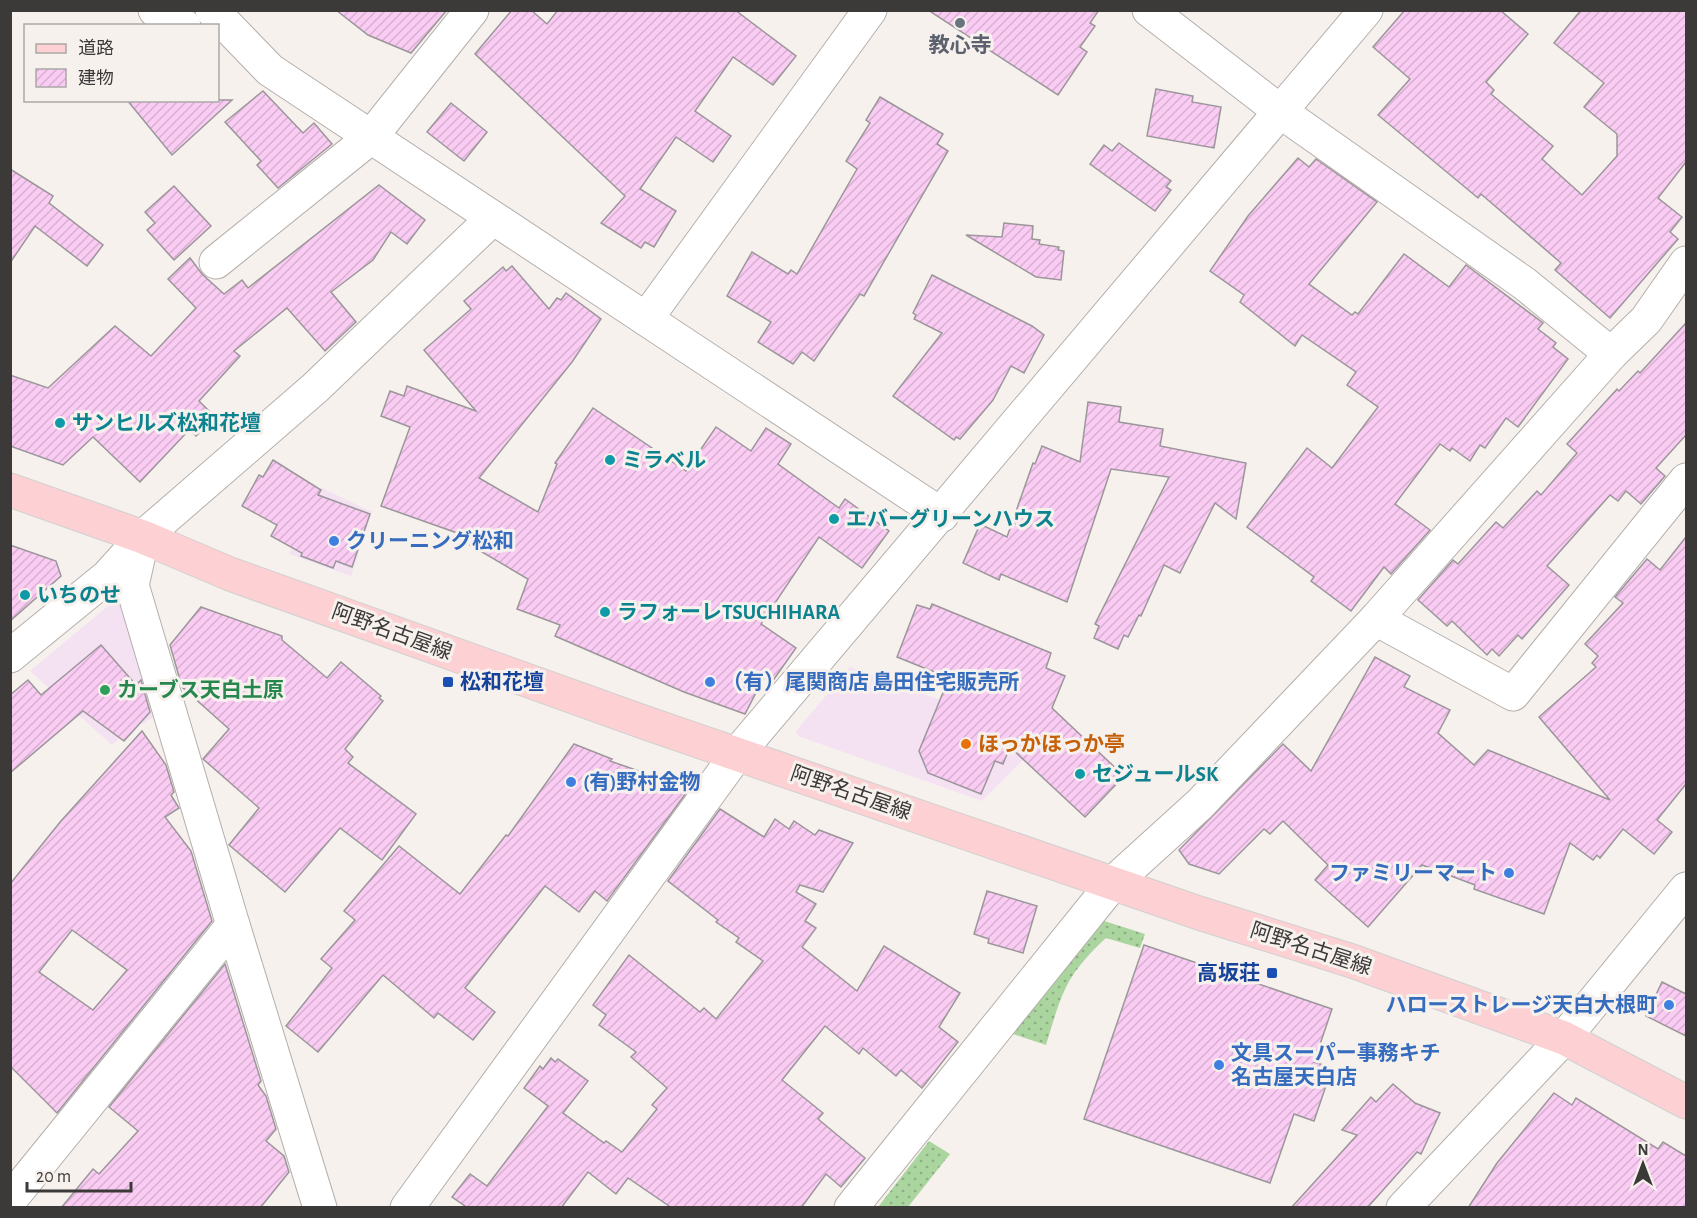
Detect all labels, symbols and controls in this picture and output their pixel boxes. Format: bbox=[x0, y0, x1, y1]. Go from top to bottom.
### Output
marker: 教心寺 bbox=[953, 16, 967, 30]
legend bbox=[24, 24, 219, 102]
place label: 教心寺 bbox=[929, 34, 992, 56]
text: 道路 bbox=[78, 38, 114, 58]
text: 建物 bbox=[78, 68, 114, 88]
place label: サンヒルズ松和花壇 bbox=[72, 411, 261, 434]
marker: サンヒルズ松和花壇 bbox=[53, 416, 67, 430]
place label: ミラベル bbox=[622, 450, 706, 471]
marker: ミラベル bbox=[603, 453, 617, 467]
place label: エバーグリーンハウス bbox=[846, 508, 1055, 530]
marker: エバーグリーンハウス bbox=[827, 512, 841, 526]
place label: クリーニング松和 bbox=[346, 530, 514, 552]
marker: クリーニング松和 bbox=[327, 534, 341, 548]
place label: いちのせ bbox=[37, 584, 121, 606]
marker: いちのせ bbox=[18, 588, 32, 602]
street label: 阿野名古屋線 bbox=[329, 600, 455, 663]
place label: ラフォーレTSUCHIHARA bbox=[617, 602, 840, 623]
marker: ラフォーレTSUCHIHARA bbox=[598, 605, 612, 619]
place label: （有）尾関商店 島田住宅販売所 bbox=[722, 670, 1019, 693]
place label: 松和花壇 bbox=[460, 671, 544, 693]
marker: 松和花壇 bbox=[441, 675, 455, 689]
marker: （有）尾関商店 島田住宅販売所 bbox=[703, 675, 717, 689]
place label: カーブス天白土原 bbox=[117, 678, 284, 701]
marker: カーブス天白土原 bbox=[98, 683, 112, 697]
place label: ほっかほっか亭 bbox=[978, 733, 1125, 755]
marker: ほっかほっか亭 bbox=[959, 737, 973, 751]
street label: 阿野名古屋線 bbox=[788, 762, 914, 823]
place label: セジュールSK bbox=[1092, 763, 1219, 785]
marker: セジュールSK bbox=[1073, 767, 1087, 781]
place label: (有)野村金物 bbox=[583, 770, 701, 793]
marker: (有)野村金物 bbox=[564, 775, 578, 789]
place label: ファミリーマート bbox=[1329, 863, 1497, 884]
marker: ファミリーマート bbox=[1502, 866, 1516, 880]
street label: 阿野名古屋線 bbox=[1248, 919, 1374, 978]
place label: 高坂荘 bbox=[1197, 962, 1260, 984]
marker: 高坂荘 bbox=[1265, 966, 1279, 980]
place label: ハローストレージ天白大根町 bbox=[1385, 994, 1657, 1016]
marker: ハローストレージ天白大根町 bbox=[1662, 998, 1676, 1012]
place label: 文具スーパー事務キチ 名古屋天白店 bbox=[1231, 1042, 1441, 1088]
marker: 文具スーパー事務キチ 名古屋天白店 bbox=[1212, 1058, 1226, 1072]
north arrow bbox=[1613, 1134, 1673, 1194]
text: N bbox=[1637, 1142, 1649, 1158]
scale bar bbox=[27, 1155, 130, 1193]
text: 20 m bbox=[36, 1168, 71, 1186]

